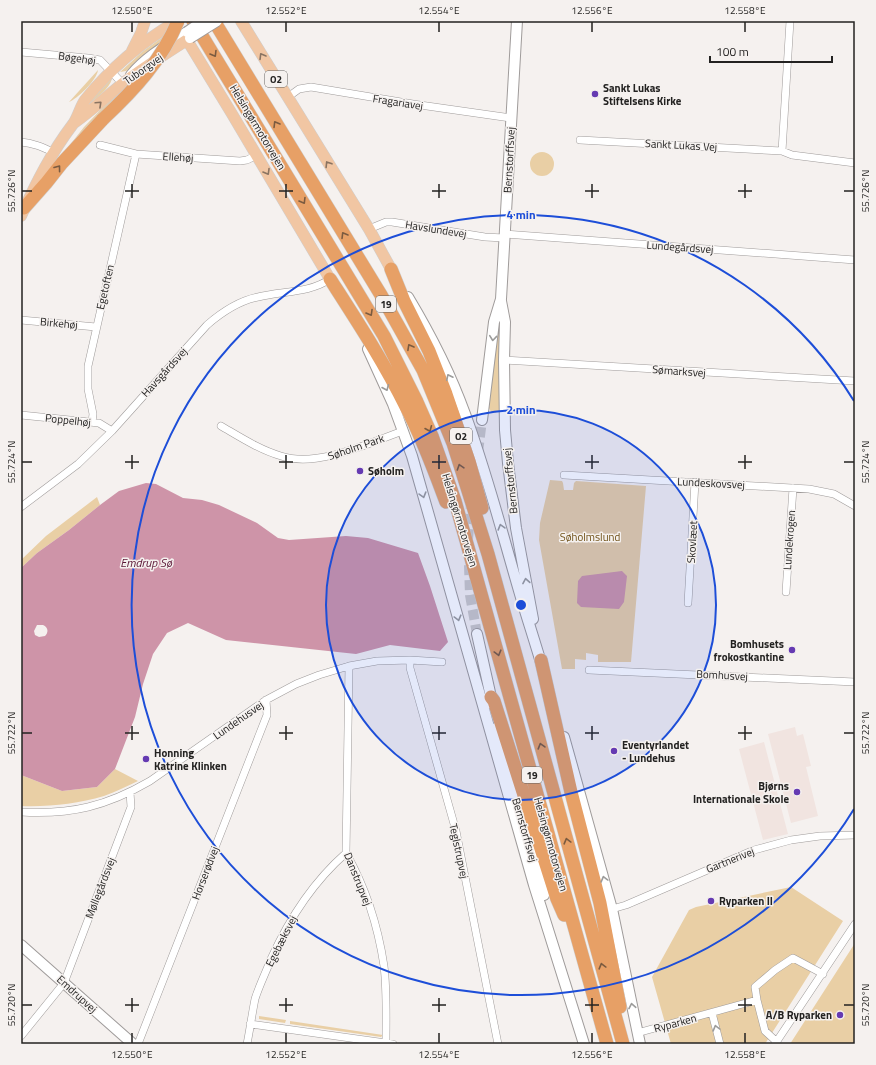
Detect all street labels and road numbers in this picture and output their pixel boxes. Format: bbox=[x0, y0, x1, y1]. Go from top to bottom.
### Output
street label: Bøgehøj bbox=[57, 47, 97, 69]
street label: Tuborgvej bbox=[120, 50, 166, 88]
road number: O2 bbox=[265, 71, 287, 87]
street label: Helsingørmotorvejen bbox=[226, 81, 290, 173]
street label: Fragariavej bbox=[372, 90, 424, 114]
street label: Bernstorffsvej bbox=[499, 127, 519, 193]
street label: Sankt Lukas Vej bbox=[644, 135, 718, 155]
street label: Ellehøj bbox=[162, 148, 194, 166]
street label: Havslundevej bbox=[404, 216, 468, 242]
street label: Lundegårdsvej bbox=[646, 237, 714, 257]
street label: Egetoften bbox=[92, 263, 118, 311]
road number: 19 bbox=[376, 296, 396, 312]
street label: Birkehøj bbox=[39, 313, 79, 333]
street label: Havsgårdsvej bbox=[137, 344, 191, 400]
street label: Sømarksvej bbox=[652, 361, 706, 381]
street label: Poppelhøj bbox=[44, 410, 92, 430]
road number: O2 bbox=[450, 428, 472, 444]
street label: Søholm Park bbox=[326, 430, 387, 464]
street label: Bernstorffsvej bbox=[499, 447, 521, 515]
street label: Helsingørmotorvejen bbox=[438, 471, 482, 569]
street label: Lundeskovsvej bbox=[677, 473, 745, 493]
street label: Lundekrogen bbox=[779, 509, 799, 571]
street label: Skovlæet bbox=[683, 520, 701, 564]
street label: Bomhusvej bbox=[696, 666, 748, 684]
street label: Lundehusvej bbox=[210, 697, 266, 743]
road number: 19 bbox=[522, 767, 542, 783]
street label: Helsingørmotorvejen bbox=[530, 795, 572, 893]
street label: Bernstorffsvej bbox=[508, 796, 542, 864]
street label: Teglstrupvej bbox=[445, 822, 473, 880]
street label: Gartnerivej bbox=[703, 843, 757, 877]
street label: Horserødvej bbox=[187, 844, 223, 902]
street label: Danstrupvej bbox=[340, 850, 376, 908]
street label: Møllegårdsvej bbox=[81, 855, 119, 921]
street label: Egebæksvej bbox=[261, 913, 301, 969]
street label: Emdrupvej bbox=[53, 971, 101, 1017]
street label: Ryparken bbox=[652, 1010, 698, 1036]

